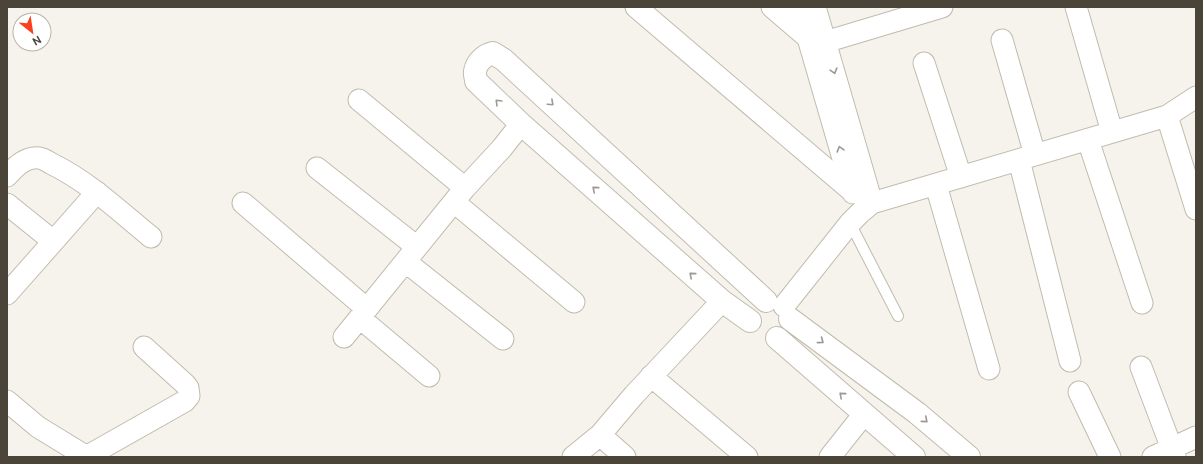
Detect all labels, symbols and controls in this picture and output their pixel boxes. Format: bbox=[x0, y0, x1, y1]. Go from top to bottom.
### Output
north arrow bbox=[12, 12, 52, 52]
text: N bbox=[30, 33, 44, 48]
one-way arrow bbox=[829, 68, 838, 75]
one-way arrow bbox=[546, 98, 554, 106]
one-way arrow bbox=[495, 99, 503, 107]
one-way arrow bbox=[836, 145, 845, 152]
one-way arrow bbox=[592, 187, 599, 194]
one-way arrow bbox=[690, 272, 697, 279]
one-way arrow bbox=[817, 337, 824, 344]
one-way arrow bbox=[840, 393, 847, 400]
one-way arrow bbox=[921, 415, 928, 422]

